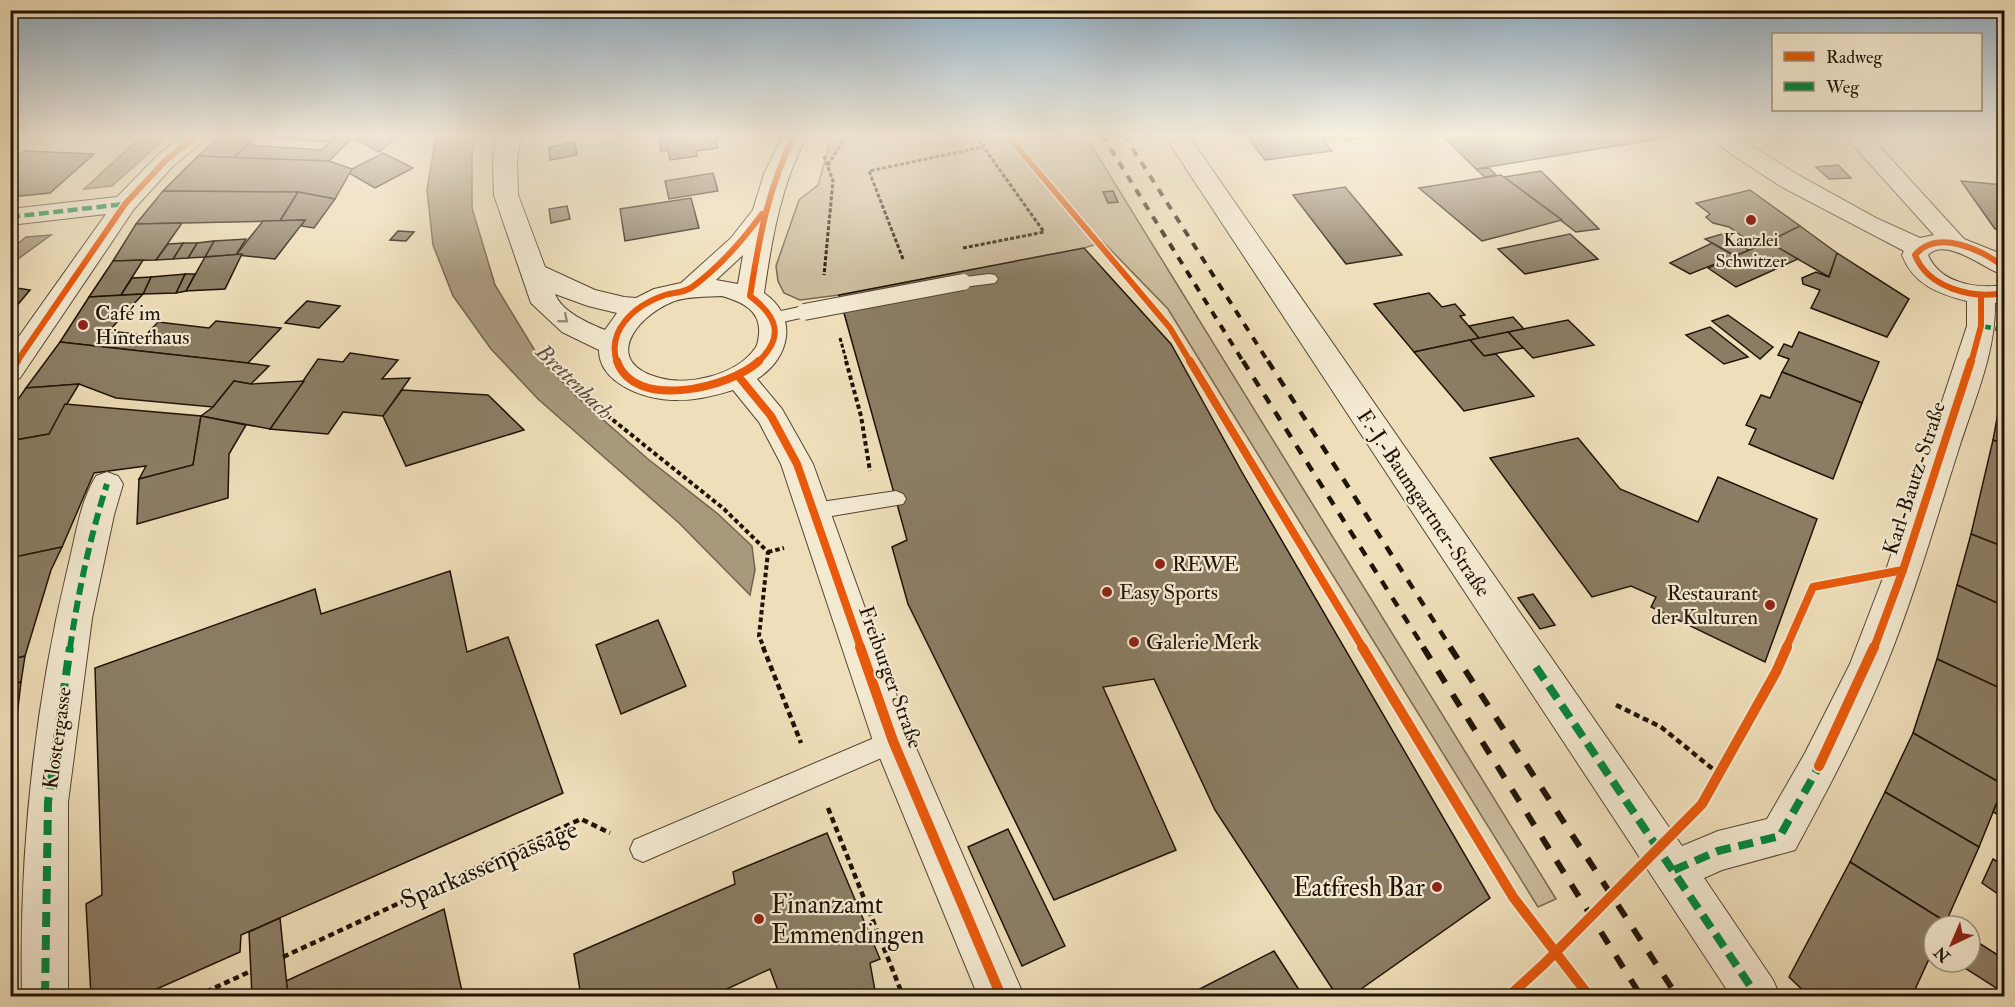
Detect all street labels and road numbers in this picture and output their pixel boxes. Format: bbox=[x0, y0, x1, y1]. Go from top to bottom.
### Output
street label: Karl-Bautz-Straße bbox=[1877, 398, 1952, 558]
street label: F.-J.-Baumgartner-Straße bbox=[1351, 404, 1497, 602]
street label: Freiburger Straße bbox=[852, 602, 929, 752]
street label: Klostergasse bbox=[37, 685, 78, 791]
street label: Sparkassenpassage bbox=[396, 813, 583, 917]

